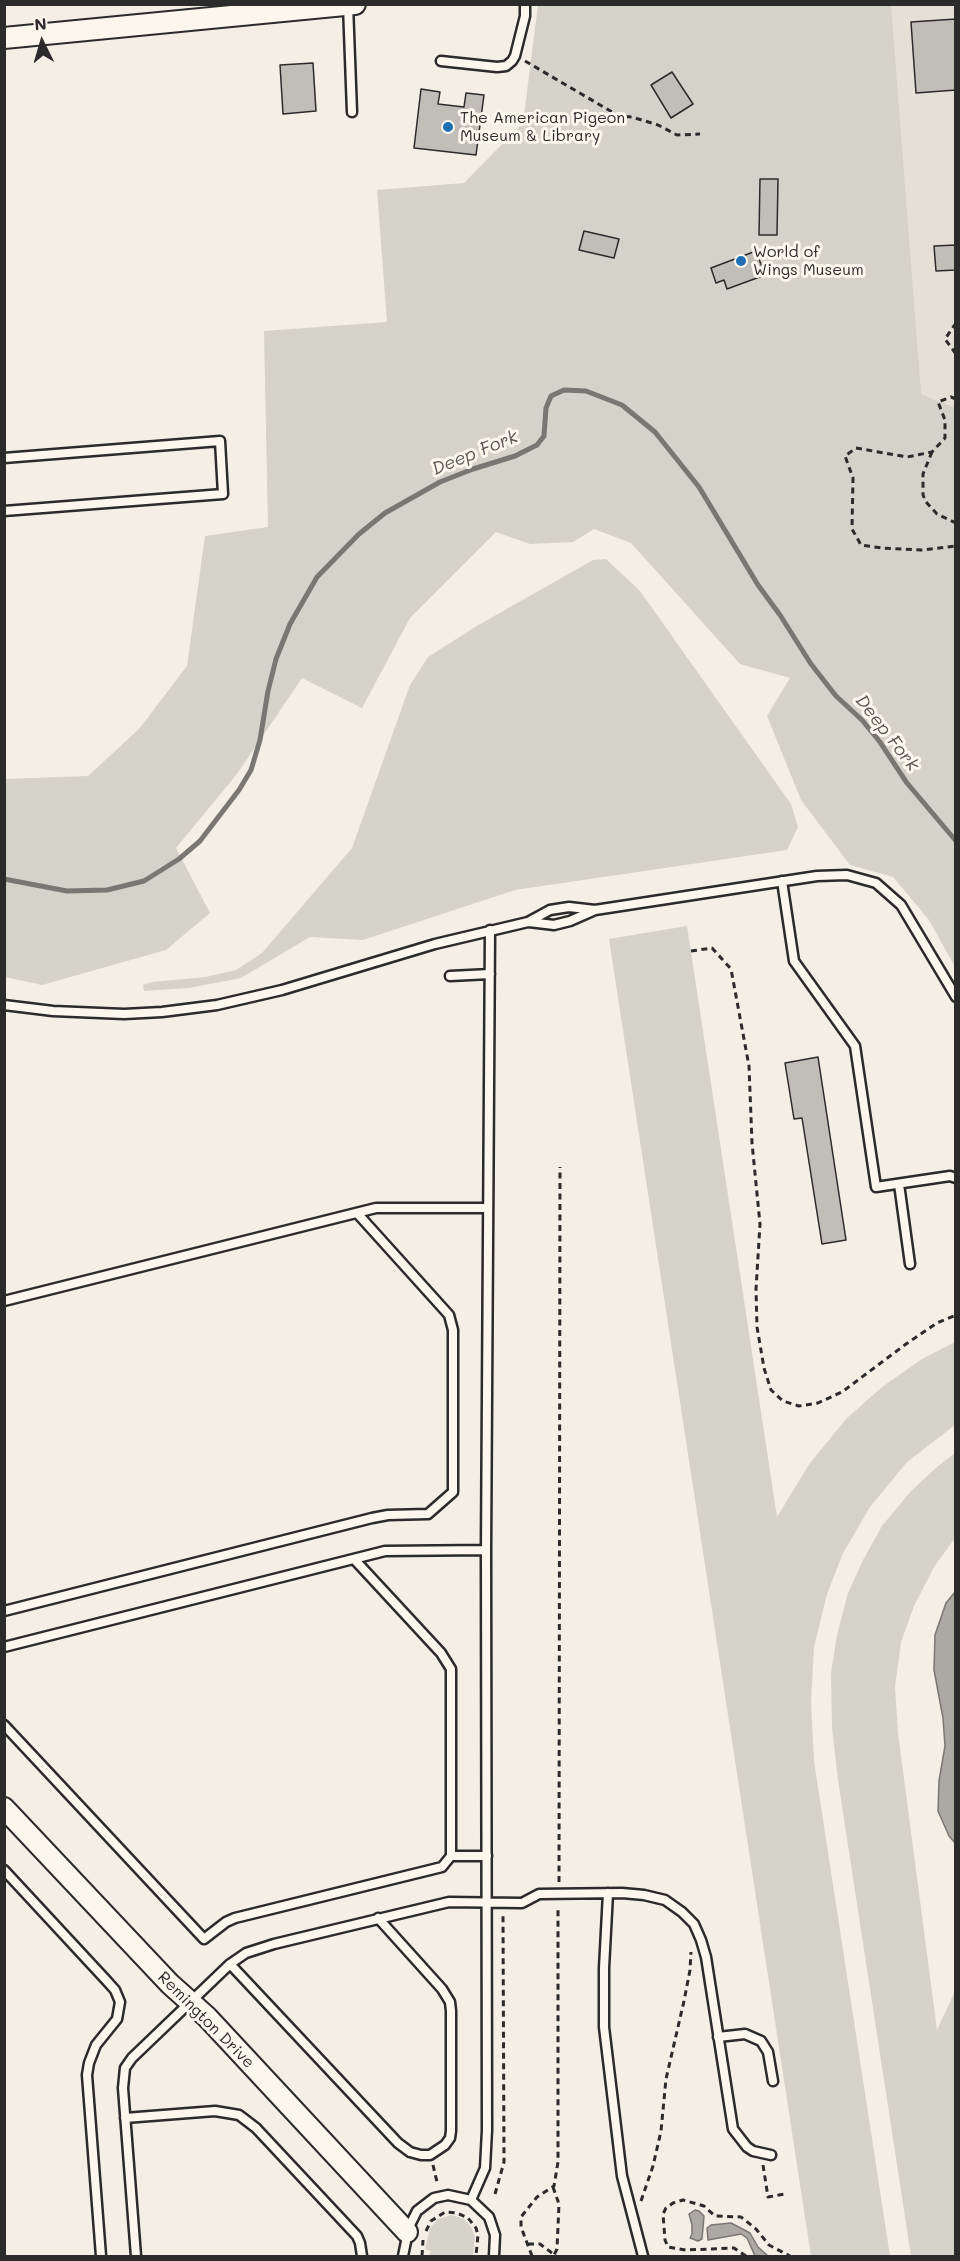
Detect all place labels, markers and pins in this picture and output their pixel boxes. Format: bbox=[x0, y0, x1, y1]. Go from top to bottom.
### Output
place label: The American Pigeon Museum & Library bbox=[460, 108, 625, 146]
marker: The American Pigeon Museum & Library bbox=[441, 120, 455, 134]
place label: World of Wings Museum bbox=[753, 242, 864, 280]
marker: World of Wings Museum bbox=[734, 254, 748, 268]

